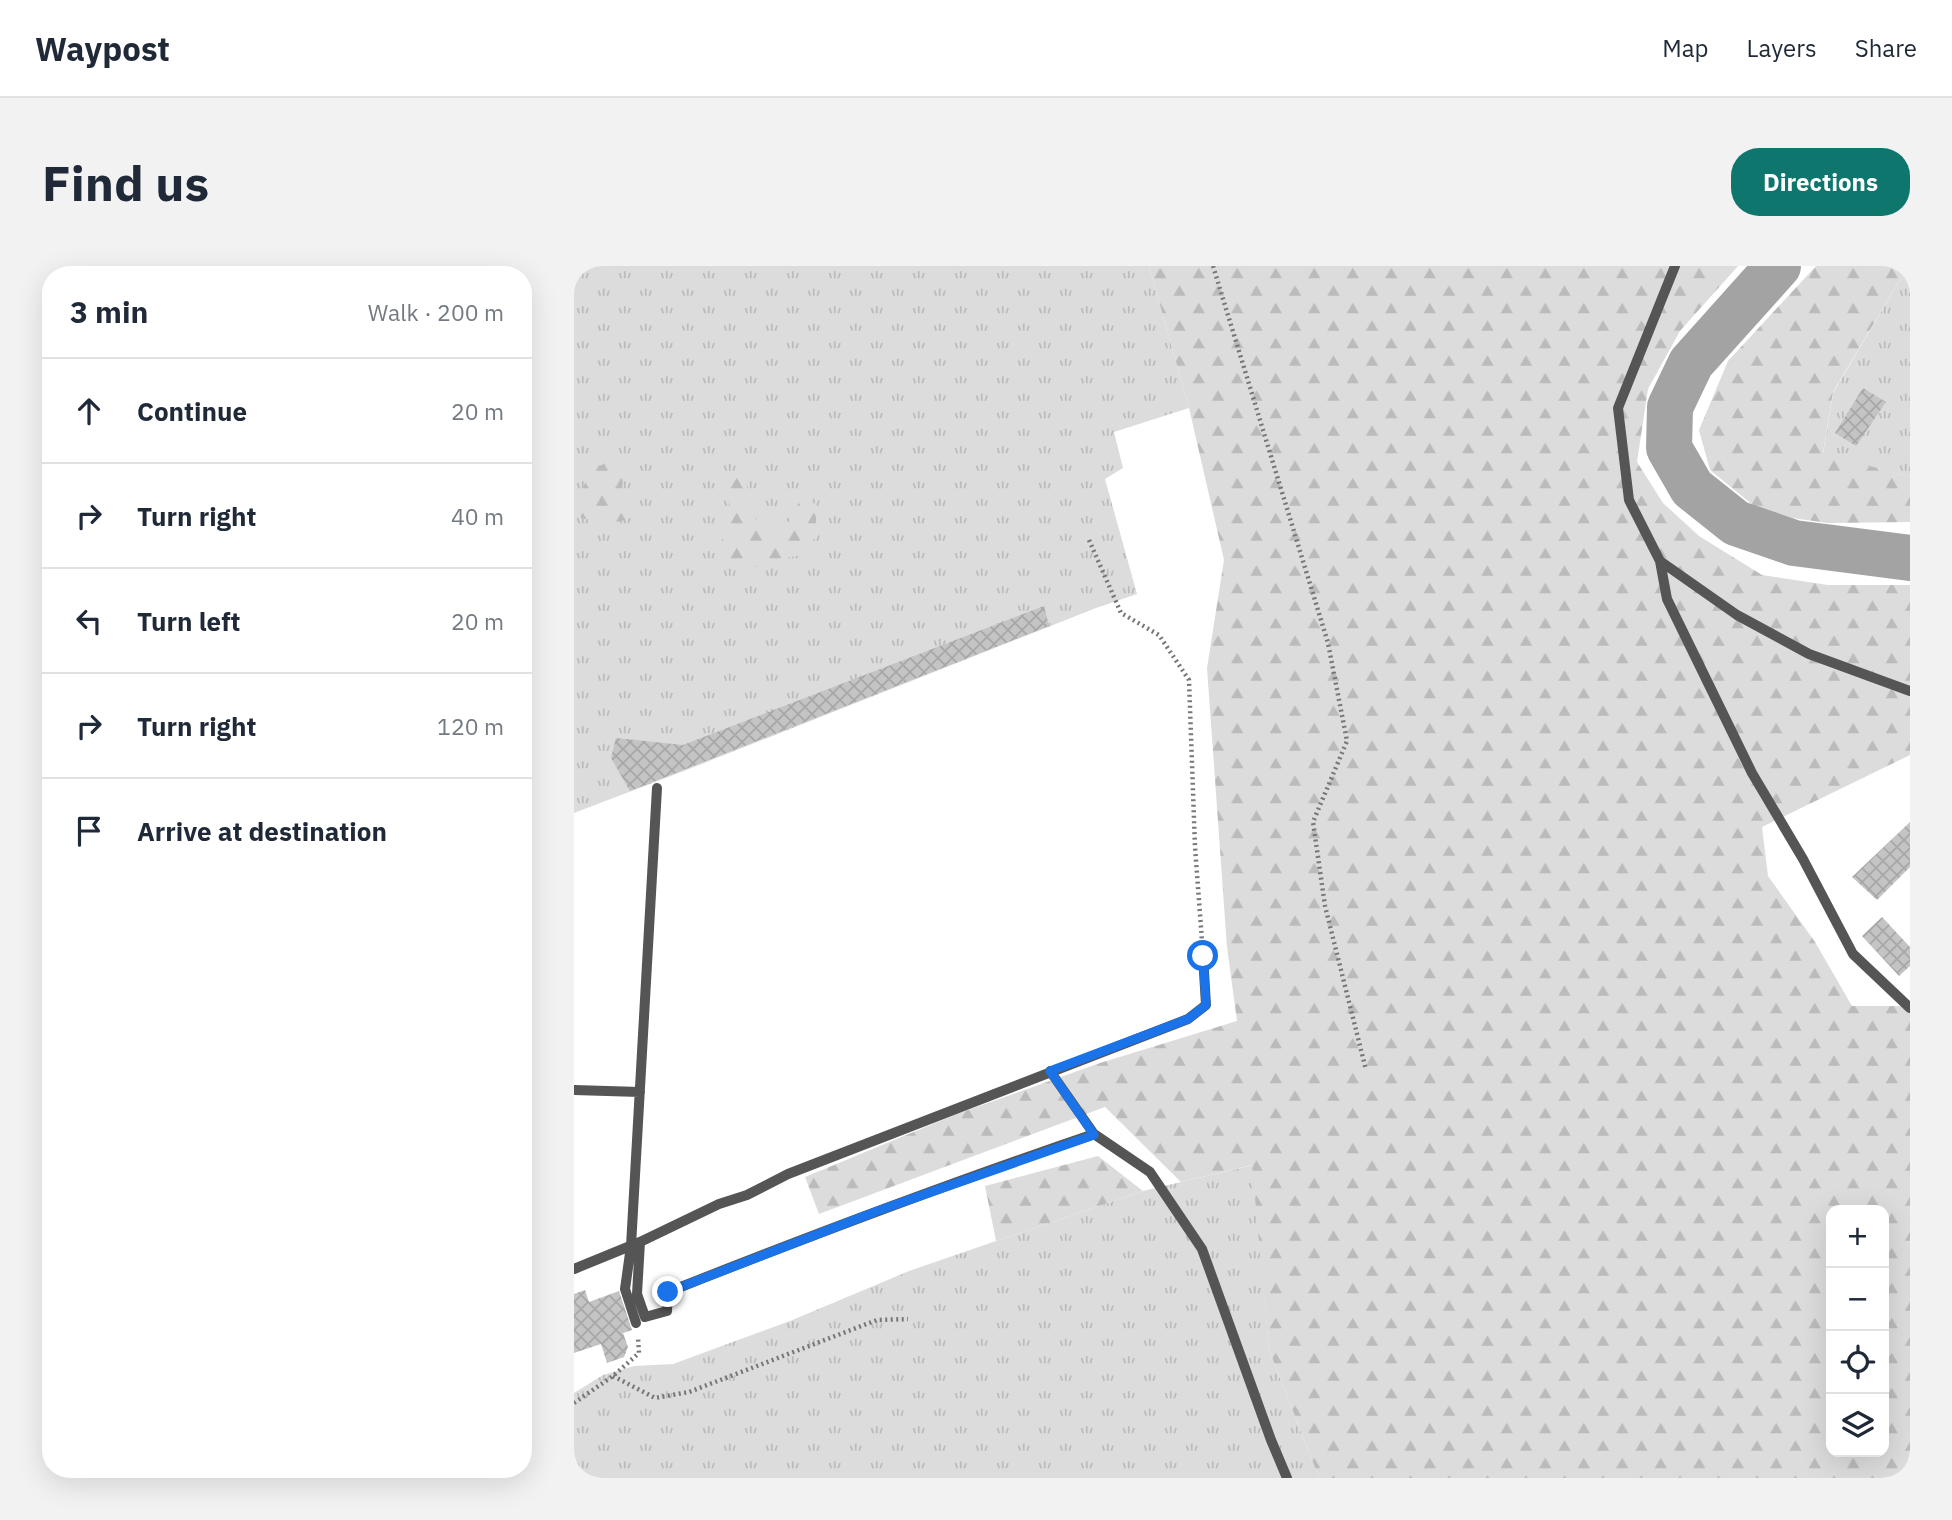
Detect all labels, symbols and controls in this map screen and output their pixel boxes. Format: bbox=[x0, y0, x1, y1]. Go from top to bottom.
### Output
text: Waypost bbox=[35, 27, 170, 70]
text: Map bbox=[1662, 32, 1709, 64]
text: Layers bbox=[1747, 32, 1817, 64]
text: Share bbox=[1855, 32, 1917, 64]
button: Directions bbox=[1731, 148, 1910, 216]
text: Find us bbox=[42, 151, 209, 214]
text: 3 min bbox=[70, 292, 148, 331]
text: Walk · 200 m bbox=[368, 297, 504, 327]
icon: ahead bbox=[70, 392, 108, 430]
text: Continue bbox=[137, 394, 247, 428]
text: 20 m bbox=[451, 396, 504, 426]
icon: right bbox=[70, 497, 108, 535]
text: Turn right bbox=[137, 499, 256, 533]
text: 40 m bbox=[451, 501, 504, 531]
icon: left bbox=[70, 602, 108, 640]
text: Turn left bbox=[137, 604, 240, 638]
text: 20 m bbox=[451, 606, 504, 636]
icon: right bbox=[70, 707, 108, 745]
text: Turn right bbox=[137, 709, 256, 743]
text: 120 m bbox=[437, 711, 504, 741]
icon: arrive bbox=[70, 812, 108, 850]
text: Arrive at destination bbox=[137, 814, 387, 848]
route start bbox=[1187, 940, 1218, 971]
map controls bbox=[1826, 1205, 1889, 1457]
button: + bbox=[1826, 1205, 1889, 1268]
button: − bbox=[1826, 1268, 1889, 1331]
route end bbox=[652, 1276, 683, 1307]
button: locate bbox=[1826, 1331, 1889, 1394]
button: layers bbox=[1826, 1394, 1889, 1457]

